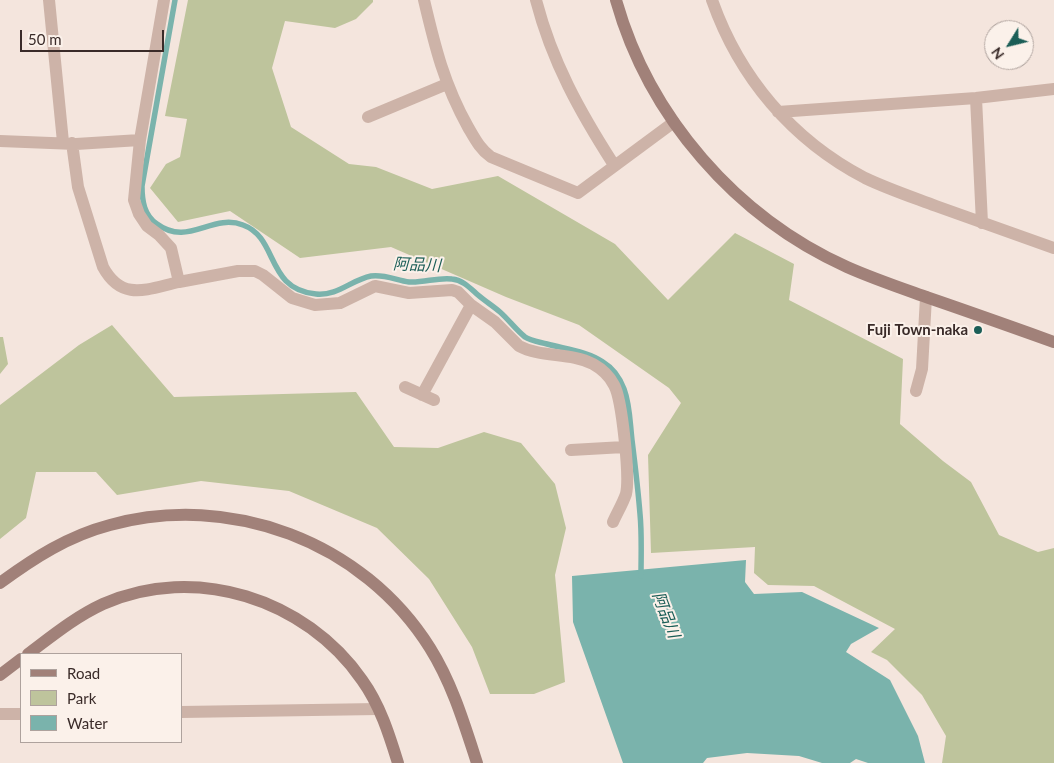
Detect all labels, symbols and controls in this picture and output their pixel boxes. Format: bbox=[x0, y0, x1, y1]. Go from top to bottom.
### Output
scale bar bbox=[22, 20, 166, 52]
north arrow bbox=[984, 20, 1034, 70]
text: 50 m bbox=[28, 30, 62, 48]
text: N bbox=[987, 44, 1007, 63]
water label: 阿品川 bbox=[393, 255, 441, 275]
place label: Fuji Town-naka bbox=[867, 321, 968, 339]
marker: Fuji Town-naka bbox=[972, 324, 984, 336]
water label: 阿品川 bbox=[648, 589, 684, 641]
legend bbox=[20, 653, 182, 743]
text: Road bbox=[67, 664, 100, 682]
text: Park bbox=[67, 689, 96, 707]
text: Water bbox=[67, 714, 108, 732]

